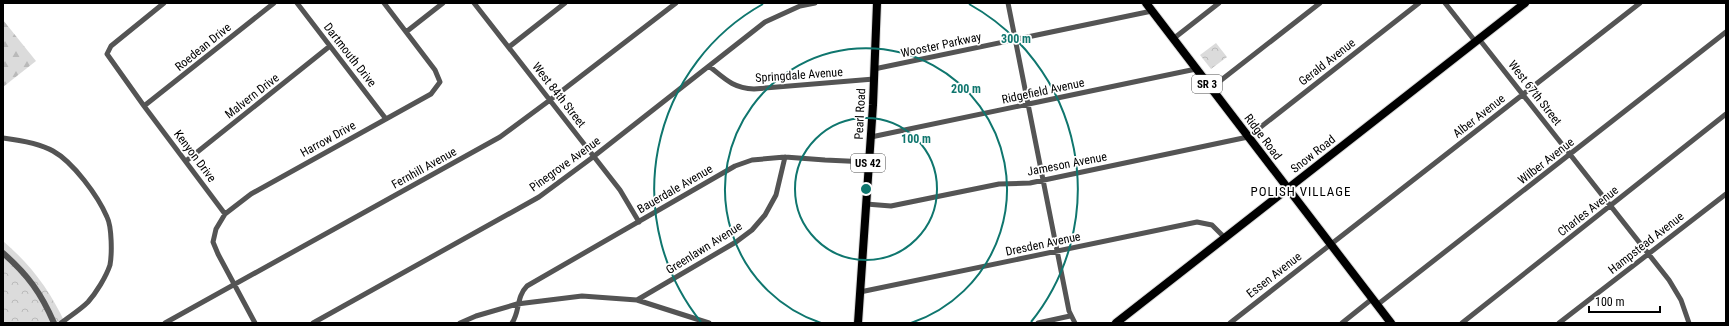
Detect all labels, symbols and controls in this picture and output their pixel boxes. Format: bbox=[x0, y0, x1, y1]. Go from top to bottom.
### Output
street label: Roedean Drive bbox=[172, 20, 234, 74]
street label: Dartmouth Drive bbox=[321, 20, 379, 90]
street label: Wooster Parkway bbox=[899, 30, 983, 60]
text: 300 m bbox=[1001, 32, 1031, 46]
street label: Gerald Avenue bbox=[1296, 35, 1358, 88]
street label: West 67th Street bbox=[1505, 58, 1565, 129]
street label: West 84th Street bbox=[529, 60, 589, 131]
street label: Springdale Avenue bbox=[755, 65, 844, 85]
street label: Malvern Drive bbox=[222, 70, 282, 121]
street label: Ridgefield Avenue bbox=[1000, 75, 1086, 107]
road number: SR 3 bbox=[1192, 75, 1222, 93]
text: 200 m bbox=[951, 82, 981, 96]
street label: Pearl Road bbox=[852, 88, 868, 140]
street label: Alber Avenue bbox=[1450, 91, 1508, 141]
street label: Ridge Road bbox=[1241, 111, 1285, 163]
street label: Harrow Drive bbox=[298, 118, 358, 160]
street label: Kenyon Drive bbox=[171, 127, 219, 185]
text: 100 m bbox=[901, 132, 931, 146]
street label: Snow Road bbox=[1288, 132, 1338, 176]
street label: Pinegrove Avenue bbox=[527, 133, 603, 194]
street label: Wilber Avenue bbox=[1515, 135, 1577, 187]
street label: Fernhill Avenue bbox=[389, 144, 459, 192]
street label: Jameson Avenue bbox=[1026, 149, 1108, 179]
road number: US 42 bbox=[851, 154, 885, 172]
street label: Bauerdale Avenue bbox=[635, 162, 715, 216]
centre of rings bbox=[859, 182, 873, 196]
street label: Charles Avenue bbox=[1555, 183, 1621, 239]
district label: POLISH VILLAGE bbox=[1251, 184, 1351, 199]
street label: Hampstead Avenue bbox=[1606, 209, 1687, 277]
street label: Greenlawn Avenue bbox=[663, 219, 745, 277]
street label: Dresden Avenue bbox=[1004, 229, 1082, 259]
street label: Essen Avenue bbox=[1244, 249, 1304, 301]
scale bar bbox=[1589, 288, 1660, 314]
text: 100 m bbox=[1595, 295, 1625, 309]

